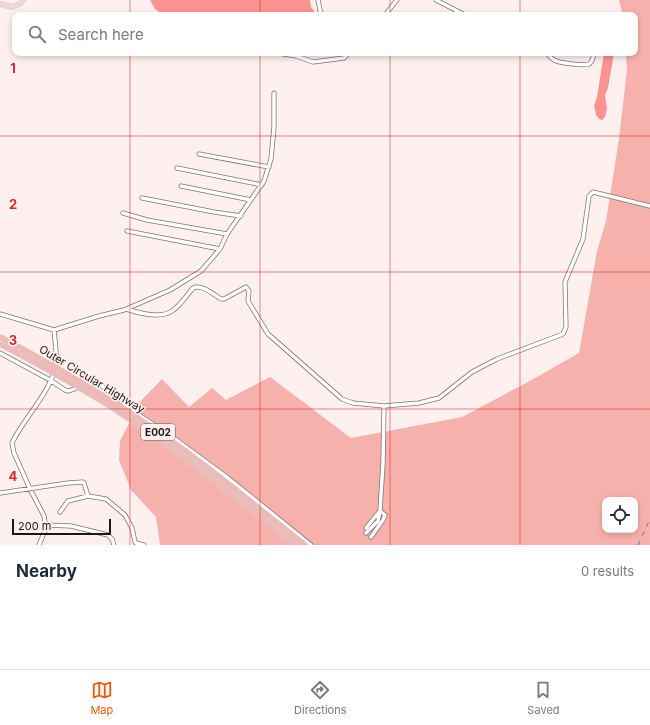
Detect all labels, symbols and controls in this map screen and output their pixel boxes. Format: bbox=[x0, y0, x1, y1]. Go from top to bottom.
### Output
search box bbox=[12, 12, 638, 56]
icon: search bbox=[26, 23, 48, 45]
text: Search here bbox=[58, 25, 144, 44]
text: 1 bbox=[10, 60, 16, 76]
text: 2 bbox=[9, 196, 17, 212]
text: 3 bbox=[9, 332, 17, 348]
street label: Outer Circular Highway bbox=[37, 342, 147, 416]
road number: E002 bbox=[141, 424, 175, 440]
text: 4 bbox=[9, 468, 18, 484]
map controls bbox=[602, 497, 638, 533]
button: locate bbox=[602, 497, 638, 533]
scale bar bbox=[12, 517, 111, 536]
text: 200 m bbox=[18, 519, 51, 533]
text: Nearby bbox=[16, 561, 77, 581]
text: 0 results bbox=[581, 563, 634, 579]
tab: Map bbox=[90, 679, 113, 717]
tab: Directions bbox=[294, 679, 347, 717]
tab: Saved bbox=[527, 679, 560, 717]

